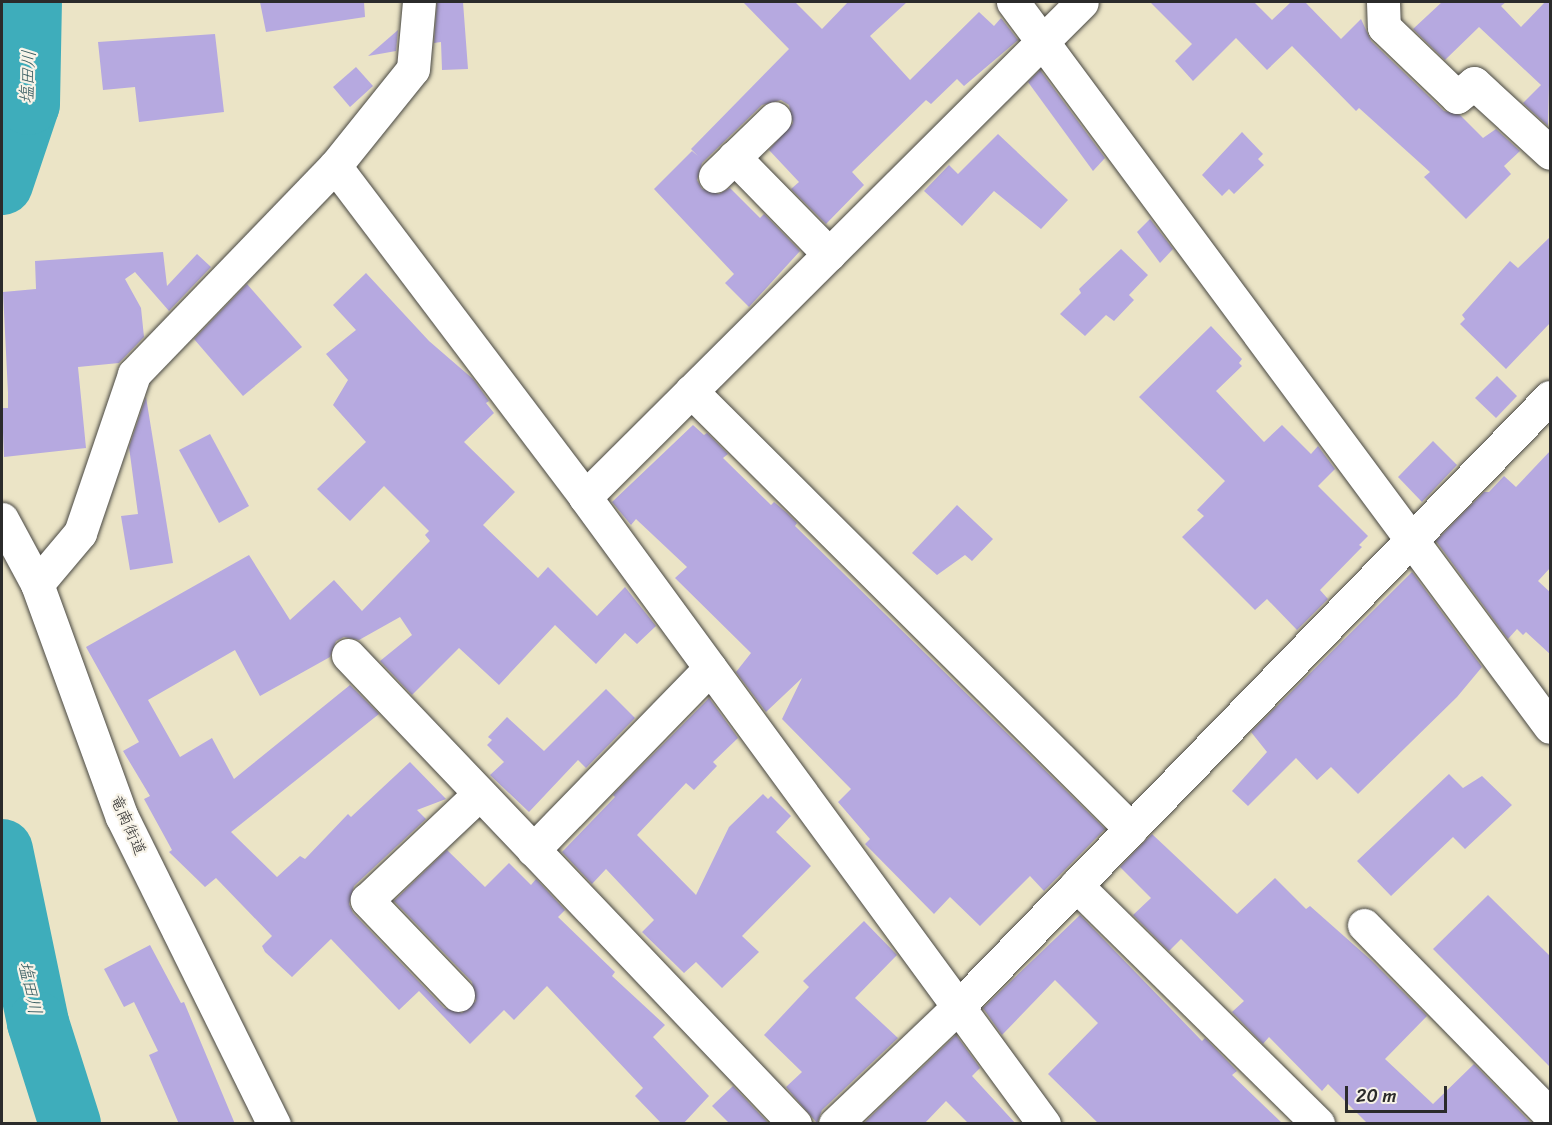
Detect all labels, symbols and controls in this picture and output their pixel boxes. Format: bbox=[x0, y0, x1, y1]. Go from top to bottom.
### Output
water label: 塩田川 bbox=[16, 49, 40, 105]
street label: 竜南街道 bbox=[106, 792, 150, 858]
water label: 塩田川 bbox=[14, 959, 46, 1017]
scale bar bbox=[1348, 1074, 1450, 1112]
text: 20 m bbox=[1356, 1080, 1396, 1112]

